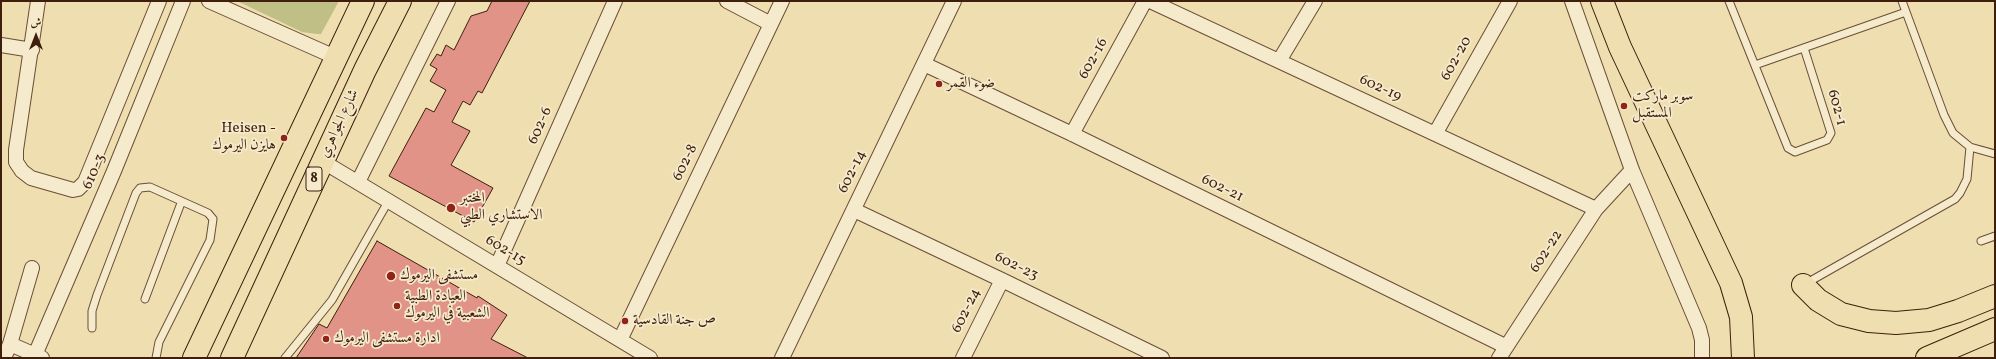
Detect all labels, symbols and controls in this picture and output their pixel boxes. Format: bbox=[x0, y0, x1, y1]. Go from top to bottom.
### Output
north arrow bbox=[16, 16, 56, 56]
text: ش bbox=[31, 16, 41, 31]
street label: 602-20 bbox=[1438, 34, 1476, 84]
street label: 602-16 bbox=[1075, 35, 1113, 83]
street label: 602-19 bbox=[1356, 71, 1404, 107]
place label: ضوء القمر bbox=[947, 75, 995, 93]
marker: ضوء القمر bbox=[934, 79, 944, 89]
street label: شارع الجواهري bbox=[316, 87, 364, 161]
place label: سوبر ماركت المستقبل bbox=[1632, 88, 1693, 123]
street label: 602-1 bbox=[1823, 88, 1849, 128]
marker: سوبر ماركت المستقبل bbox=[1619, 101, 1629, 111]
street label: 602-6 bbox=[525, 105, 557, 147]
place label: Heisen - هايزن اليرموك bbox=[212, 120, 276, 155]
marker: Heisen - هايزن اليرموك bbox=[279, 133, 289, 143]
street label: 602-8 bbox=[669, 142, 703, 184]
street label: 602-14 bbox=[835, 148, 871, 196]
street label: 610-3 bbox=[80, 152, 110, 192]
road number: 8 bbox=[306, 167, 322, 191]
street label: 602-21 bbox=[1198, 171, 1246, 207]
place label: المختبر الاستشاري الطبي bbox=[460, 190, 543, 225]
marker: المختبر الاستشاري الطبي bbox=[445, 202, 457, 214]
street label: 602-22 bbox=[1527, 227, 1567, 277]
street label: 602-15 bbox=[482, 232, 528, 270]
street label: 602-23 bbox=[991, 249, 1041, 285]
place label: مستشفى اليرموك bbox=[400, 267, 478, 285]
marker: مستشفى اليرموك bbox=[385, 270, 397, 282]
street label: 602-24 bbox=[948, 286, 986, 336]
place label: العيادة الطبية الشعبية في اليرموك bbox=[405, 288, 490, 323]
marker: العيادة الطبية الشعبية في اليرموك bbox=[392, 301, 402, 311]
place label: ص جنة القادسية bbox=[633, 312, 716, 330]
marker: ص جنة القادسية bbox=[620, 316, 630, 326]
place label: ادارة مستشفى اليرموك bbox=[334, 330, 440, 348]
marker: ادارة مستشفى اليرموك bbox=[321, 334, 331, 344]

